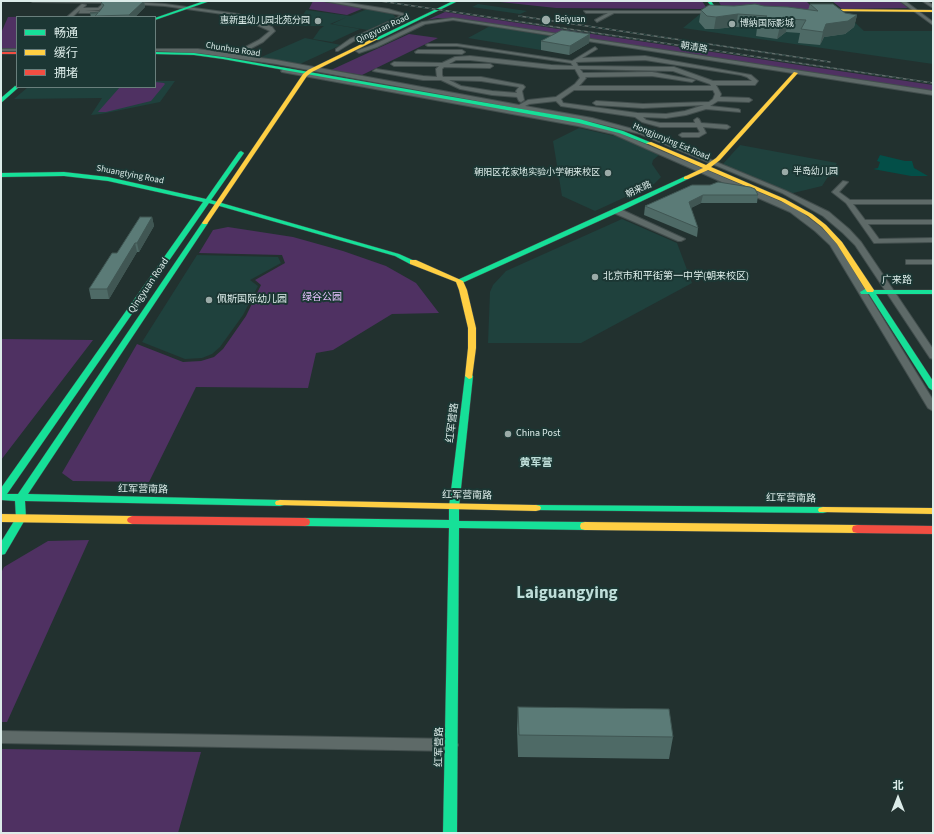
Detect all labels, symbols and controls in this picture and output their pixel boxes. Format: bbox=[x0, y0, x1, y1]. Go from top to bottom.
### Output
street label: Qingyuan Road bbox=[355, 12, 411, 46]
marker: Beiyuan bbox=[540, 14, 552, 26]
place label: Beiyuan bbox=[555, 15, 586, 25]
legend bbox=[16, 16, 156, 88]
place label: 惠新里幼儿园北苑分园 bbox=[220, 16, 310, 26]
marker: 惠新里幼儿园北苑分园 bbox=[313, 16, 323, 26]
marker: 博纳国际影城 bbox=[727, 19, 737, 29]
place label: 博纳国际影城 bbox=[740, 19, 794, 29]
text: 畅通 bbox=[54, 25, 78, 42]
street label: Chunhua Road bbox=[205, 40, 261, 60]
street label: 朝清路 bbox=[680, 41, 708, 55]
text: 缓行 bbox=[54, 45, 78, 62]
text: 拥堵 bbox=[54, 65, 78, 82]
street label: Hongjunying Est Road bbox=[631, 121, 711, 163]
street label: Shuangtying Road bbox=[95, 163, 165, 187]
marker: 半岛幼儿园 bbox=[780, 167, 790, 177]
place label: 半岛幼儿园 bbox=[793, 167, 838, 177]
place label: 朝阳区花家地实验小学朝来校区 bbox=[474, 168, 600, 178]
marker: 朝阳区花家地实验小学朝来校区 bbox=[603, 168, 613, 178]
street label: 朝来路 bbox=[624, 179, 654, 201]
street label: Qingyuan Road bbox=[126, 256, 172, 316]
place label: 北京市和平街第一中学(朝来校区) bbox=[603, 271, 749, 283]
marker: 北京市和平街第一中学(朝来校区) bbox=[590, 272, 600, 282]
street label: 广来路 bbox=[882, 275, 912, 287]
park label: 绿谷公园 bbox=[302, 292, 342, 304]
place label: 佩斯国际幼儿园 bbox=[217, 294, 287, 306]
marker: 佩斯国际幼儿园 bbox=[204, 295, 214, 305]
street label: 红军营路 bbox=[445, 402, 461, 444]
place label: China Post bbox=[516, 428, 560, 440]
marker: China Post bbox=[503, 429, 513, 439]
district label: 黄军营 bbox=[520, 457, 552, 471]
street label: 红军营南路 bbox=[118, 484, 168, 496]
street label: 红军营南路 bbox=[442, 490, 492, 502]
street label: 红军营南路 bbox=[766, 493, 816, 505]
district label: Laiguangying bbox=[516, 584, 618, 604]
street label: 红军营路 bbox=[434, 727, 446, 767]
north arrow bbox=[878, 778, 918, 818]
text: 北 bbox=[893, 778, 904, 793]

